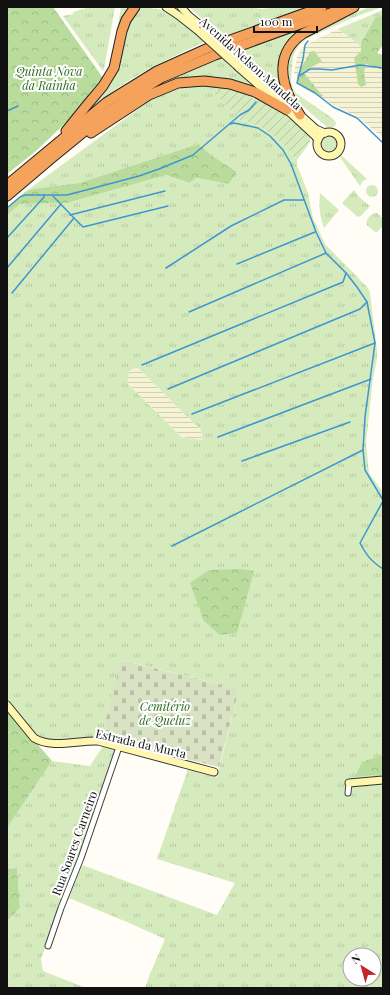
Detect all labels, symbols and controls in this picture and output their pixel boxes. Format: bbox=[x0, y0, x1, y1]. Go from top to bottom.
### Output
scale bar bbox=[254, 8, 317, 34]
street label: Avenida Nelson Mandela bbox=[196, 12, 305, 113]
text: 100 m bbox=[260, 13, 293, 29]
park label: Quinta Nova da Rainha bbox=[14, 63, 83, 93]
park label: Cemitério de Queluz bbox=[139, 698, 191, 728]
street label: Estrada da Murta bbox=[94, 725, 188, 761]
street label: Rua Soares Carneiro bbox=[48, 788, 100, 897]
north arrow bbox=[342, 947, 382, 987]
text: N bbox=[348, 950, 363, 967]

